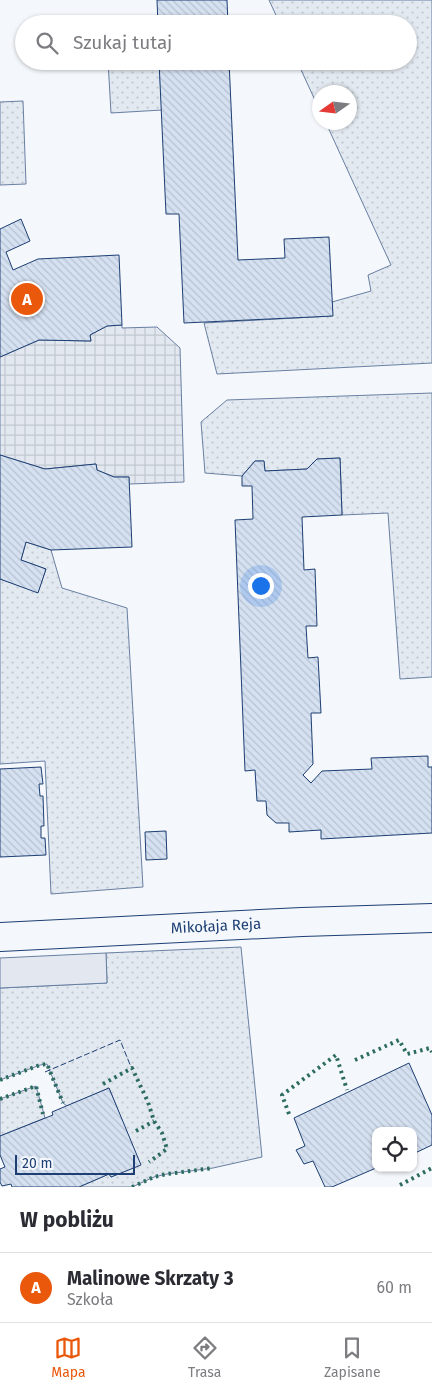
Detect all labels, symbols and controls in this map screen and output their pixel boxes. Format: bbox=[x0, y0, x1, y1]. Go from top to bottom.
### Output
search box bbox=[15, 15, 417, 70]
icon: search bbox=[33, 29, 61, 57]
text: Szukaj tutaj bbox=[73, 31, 172, 54]
north arrow bbox=[312, 85, 357, 130]
pin: A bbox=[11, 280, 43, 318]
your location bbox=[248, 573, 274, 599]
street label: Mikołaja Reja bbox=[170, 915, 262, 937]
map controls bbox=[372, 1127, 417, 1172]
button: locate bbox=[372, 1127, 417, 1172]
scale bar bbox=[15, 1152, 135, 1175]
text: 20 m bbox=[22, 1155, 52, 1172]
text: W pobliżu bbox=[20, 1207, 114, 1233]
text: Malinowe Skrzaty 3 bbox=[67, 1267, 234, 1290]
text: A bbox=[31, 1278, 41, 1297]
text: 60 m bbox=[377, 1278, 412, 1297]
text: Szkoła bbox=[67, 1290, 113, 1309]
tab: Mapa bbox=[51, 1334, 86, 1381]
tab: Trasa bbox=[188, 1334, 221, 1381]
tab: Zapisane bbox=[324, 1334, 381, 1381]

